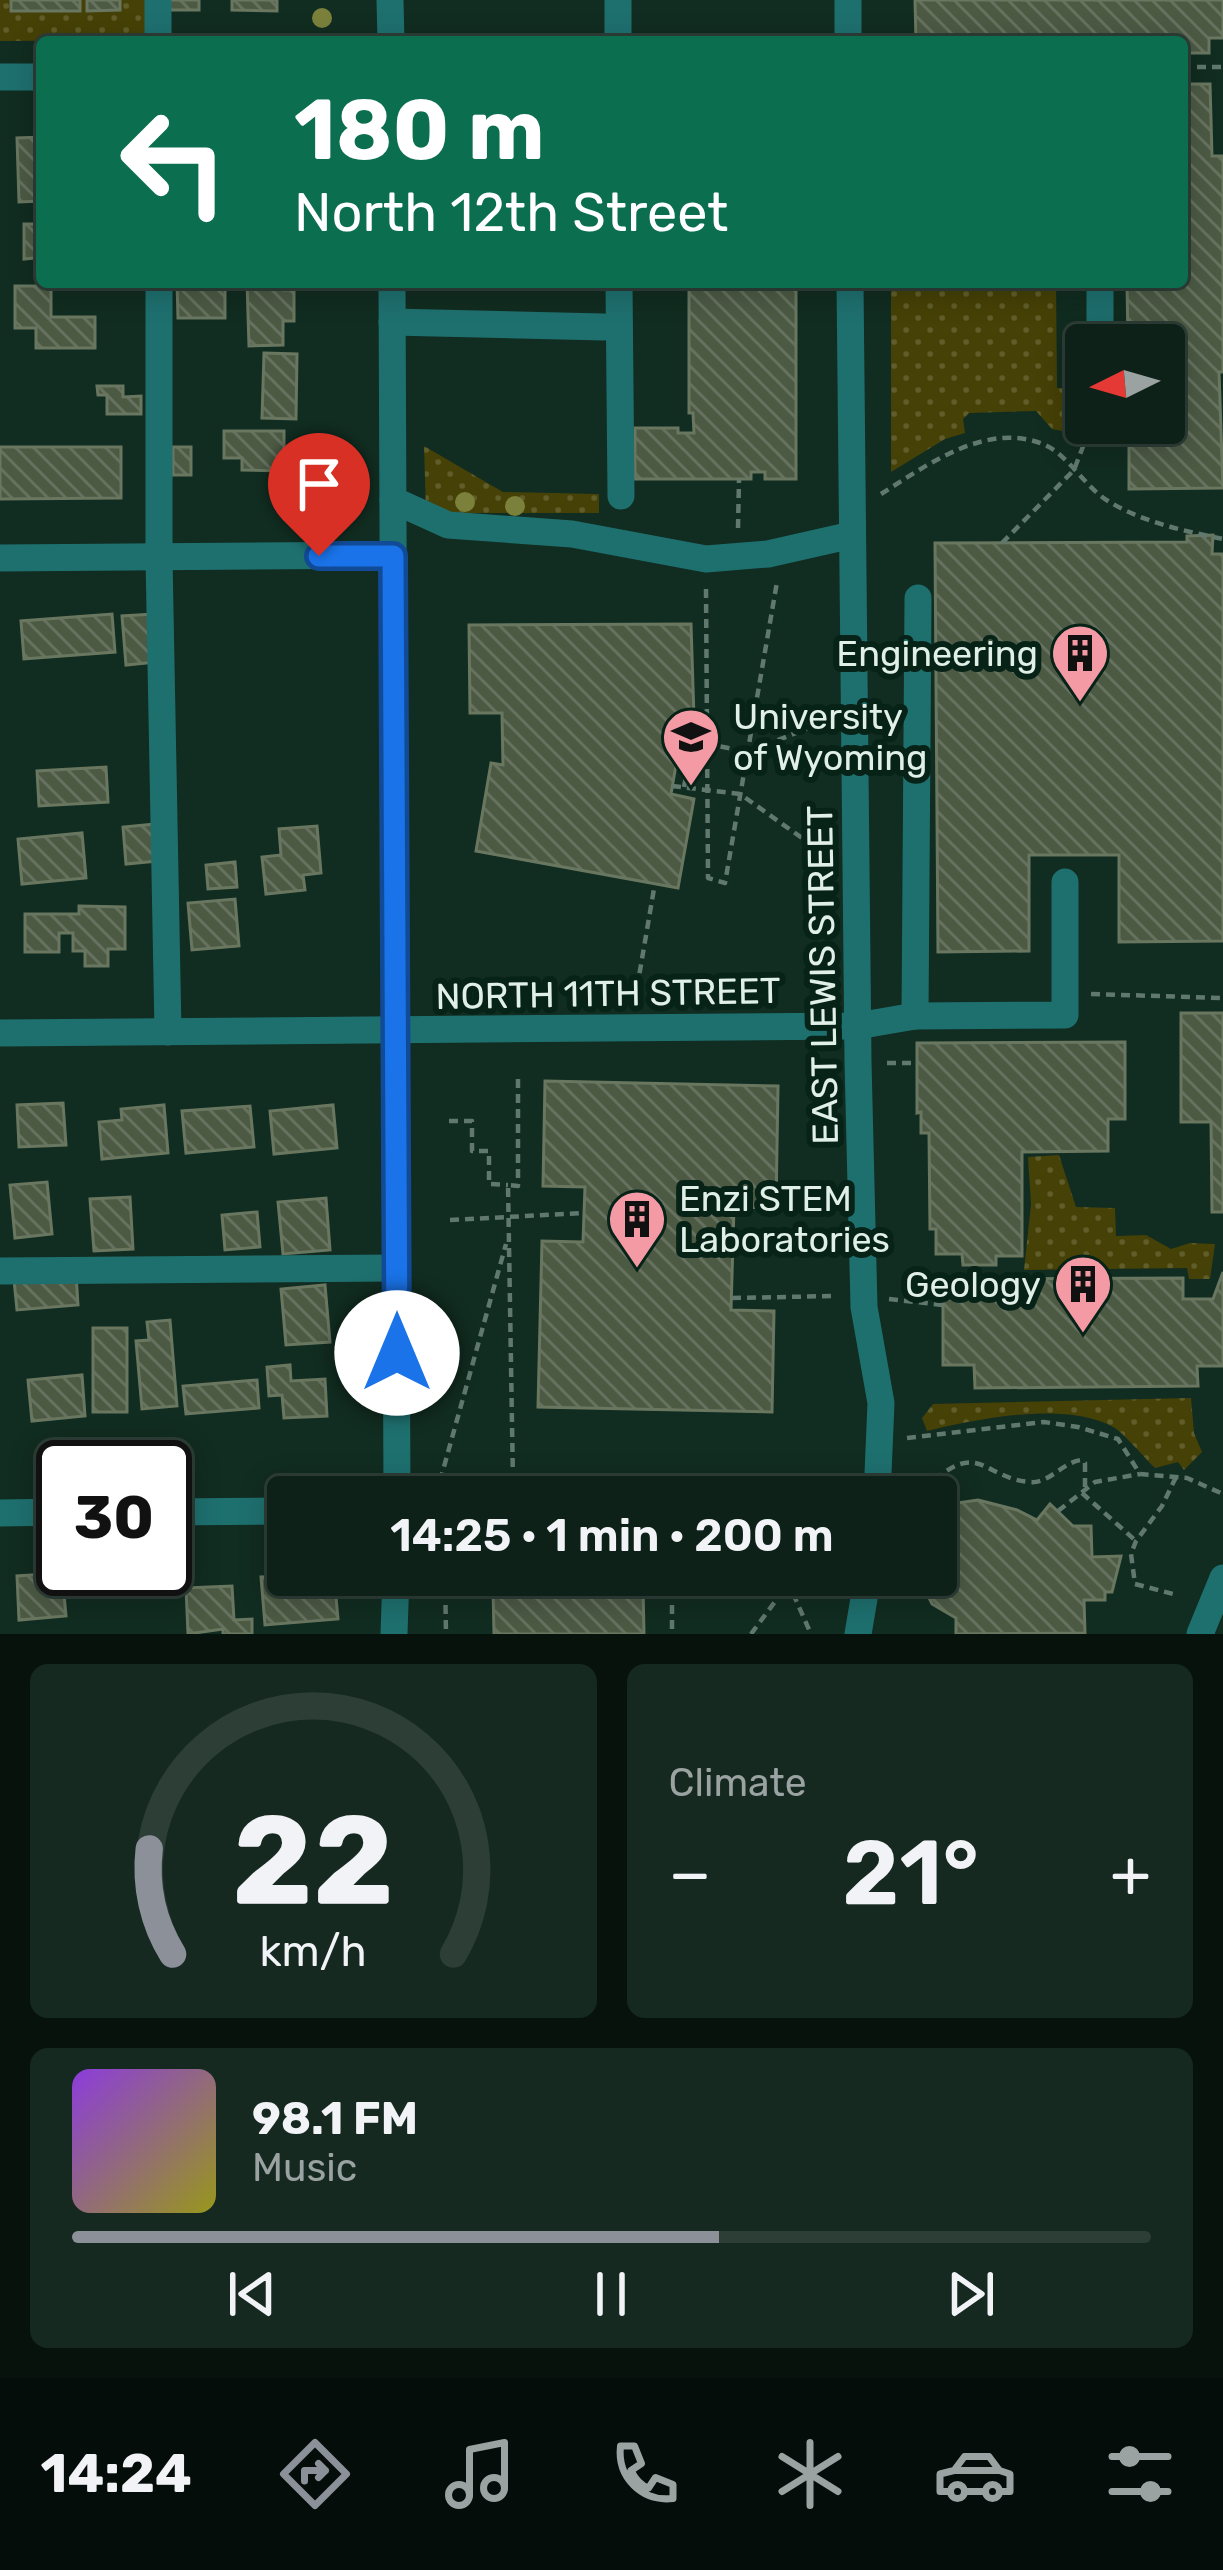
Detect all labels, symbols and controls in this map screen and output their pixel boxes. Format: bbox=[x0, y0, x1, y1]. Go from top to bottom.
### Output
text: 180 m bbox=[294, 80, 545, 180]
icon: left bbox=[96, 84, 252, 240]
text: North 12th Street bbox=[294, 181, 728, 245]
north arrow bbox=[1065, 324, 1185, 444]
map controls bbox=[1065, 324, 1185, 444]
pin bbox=[268, 433, 370, 556]
icon: arrive bbox=[286, 451, 352, 517]
building icon: Engineering bbox=[1049, 622, 1111, 704]
place label: Engineering bbox=[836, 632, 1038, 675]
place label: University of Wyoming bbox=[733, 695, 927, 779]
school or university icon: University of Wyoming bbox=[660, 706, 722, 788]
street label: EAST LEWIS STREET bbox=[798, 805, 847, 1145]
street label: NORTH 11TH STREET bbox=[435, 969, 781, 1018]
place label: Enzi STEM Laboratories bbox=[679, 1177, 890, 1261]
building icon: Enzi STEM Laboratories bbox=[606, 1188, 668, 1270]
building icon: Geology bbox=[1052, 1253, 1114, 1335]
place label: Geology bbox=[905, 1263, 1041, 1306]
position arrow bbox=[334, 1290, 460, 1416]
speed limit sign: 30 bbox=[36, 1440, 192, 1596]
text: 14:25 · 1 min · 200 m bbox=[390, 1509, 834, 1562]
text: Climate bbox=[669, 1760, 807, 1806]
text: 22 bbox=[232, 1786, 394, 1934]
text: 21° bbox=[842, 1820, 979, 1927]
text: − bbox=[669, 1834, 711, 1913]
text: + bbox=[1110, 1834, 1151, 1913]
text: km/h bbox=[260, 1926, 367, 1977]
text: 98.1 FM bbox=[252, 2092, 418, 2145]
text: Music bbox=[252, 2145, 357, 2191]
icon: previous bbox=[219, 2261, 285, 2327]
icon: pause bbox=[578, 2261, 644, 2327]
icon: next bbox=[938, 2261, 1004, 2327]
icon: directions bbox=[273, 2432, 357, 2516]
icon: music bbox=[438, 2432, 522, 2516]
icon: phone bbox=[603, 2432, 687, 2516]
icon: climate bbox=[768, 2432, 852, 2516]
icon: car bbox=[933, 2432, 1017, 2516]
icon: filters bbox=[1098, 2432, 1182, 2516]
text: 14:24 bbox=[41, 2442, 192, 2506]

